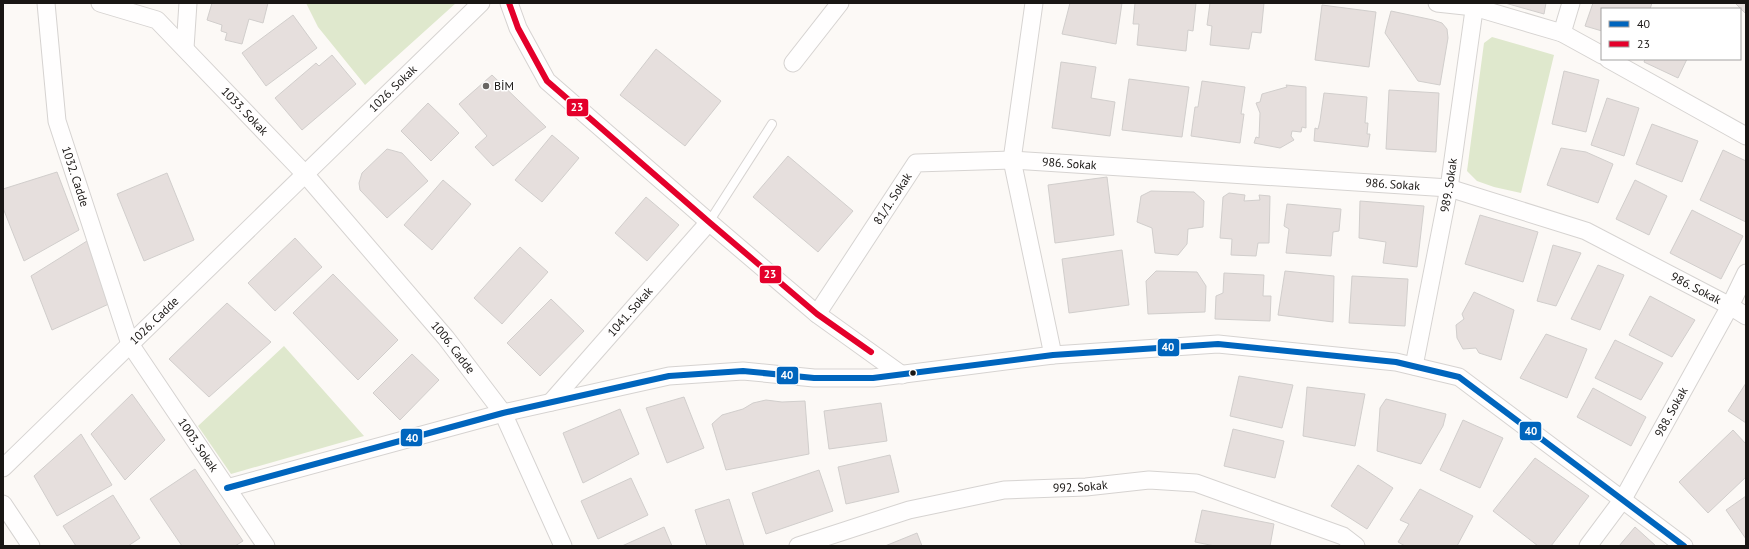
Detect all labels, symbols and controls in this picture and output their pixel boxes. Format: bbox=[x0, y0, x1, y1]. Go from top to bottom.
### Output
legend bbox=[1601, 8, 1741, 60]
text: 40 bbox=[1637, 16, 1651, 31]
text: 23 bbox=[1637, 36, 1650, 51]
street label: 1026. Sokak bbox=[365, 61, 420, 115]
place label: BİM bbox=[494, 78, 514, 93]
marker: BİM bbox=[481, 81, 491, 91]
street label: 1033. Sokak bbox=[218, 84, 272, 138]
line badge: 23 bbox=[566, 98, 589, 117]
text: 23 bbox=[571, 100, 583, 114]
street label: 1032. Cadde bbox=[59, 144, 93, 209]
street label: 986. Sokak bbox=[1042, 154, 1097, 172]
street label: 989. Sokak bbox=[1436, 157, 1460, 214]
street label: 81/1. Sokak bbox=[870, 169, 915, 227]
street label: 986. Sokak bbox=[1365, 175, 1421, 193]
line badge: 23 bbox=[759, 265, 782, 284]
text: 23 bbox=[764, 267, 776, 281]
street label: 986. Sokak bbox=[1668, 268, 1724, 307]
street label: 1041. Sokak bbox=[604, 283, 656, 339]
street label: 1026. Cadde bbox=[126, 293, 182, 348]
street label: 1006. Cadde bbox=[428, 318, 478, 376]
line badge: 40 bbox=[1157, 338, 1180, 357]
text: 40 bbox=[1162, 340, 1174, 354]
line badge: 40 bbox=[776, 366, 799, 385]
text: 40 bbox=[781, 368, 793, 382]
unlabelled marker bbox=[908, 368, 918, 378]
street label: 988. Sokak bbox=[1651, 384, 1691, 439]
street label: 1003. Sokak bbox=[175, 415, 222, 475]
line badge: 40 bbox=[1519, 421, 1542, 441]
text: 40 bbox=[1525, 424, 1537, 438]
line badge: 40 bbox=[400, 428, 423, 447]
text: 40 bbox=[406, 431, 418, 445]
street label: 992. Sokak bbox=[1053, 477, 1108, 495]

